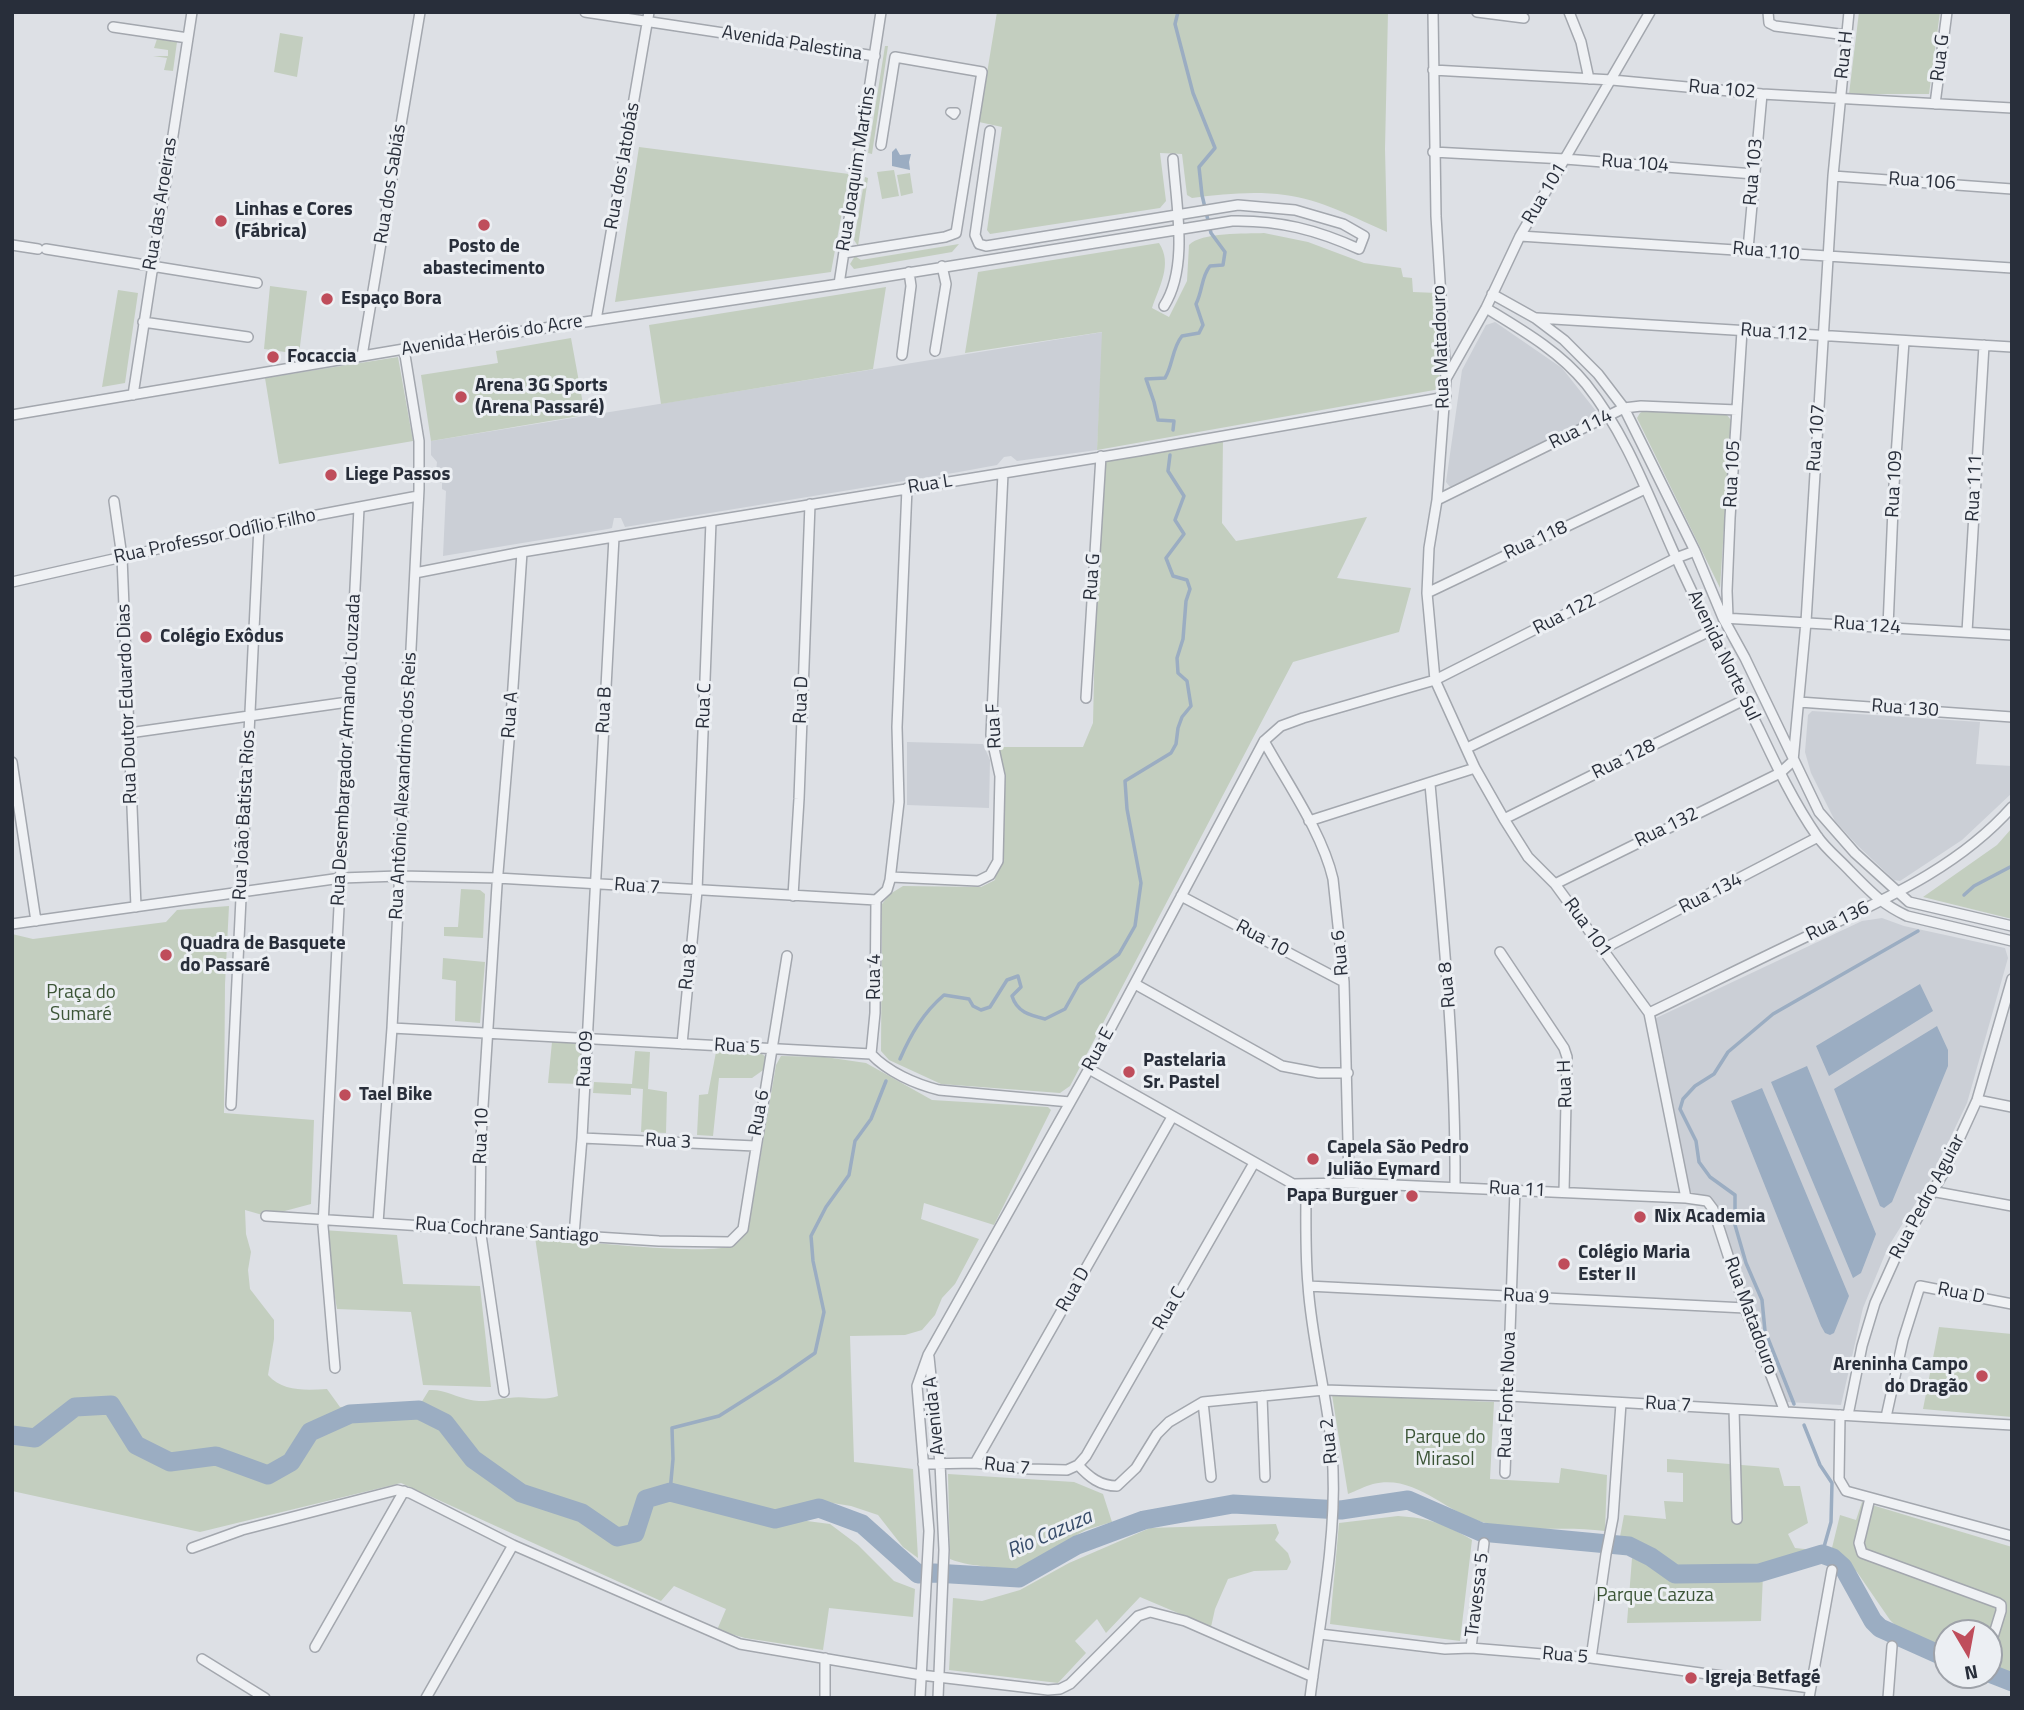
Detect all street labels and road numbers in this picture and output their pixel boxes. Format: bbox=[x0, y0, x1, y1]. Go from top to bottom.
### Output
street label: Avenida Palestina bbox=[720, 22, 864, 66]
street label: Rua H bbox=[1831, 30, 1859, 80]
street label: Rua G bbox=[1927, 33, 1955, 83]
street label: Rua 102 bbox=[1687, 76, 1757, 104]
street label: Rua Joaquim Martins bbox=[833, 85, 881, 253]
street label: Rua dos Jatobás bbox=[601, 101, 645, 231]
street label: Rua dos Sabiás bbox=[370, 123, 412, 245]
street label: Rua das Aroeiras bbox=[139, 136, 183, 272]
street label: Rua 103 bbox=[1740, 137, 1768, 207]
street label: Rua 104 bbox=[1601, 150, 1669, 178]
street label: Rua 101 bbox=[1518, 159, 1572, 229]
street label: Rua 106 bbox=[1888, 168, 1956, 196]
street label: Rua 110 bbox=[1731, 238, 1801, 266]
street label: Rua Matadouro bbox=[1428, 285, 1456, 409]
street label: Avenida Heróis do Acre bbox=[400, 310, 584, 362]
street label: Rua 112 bbox=[1740, 319, 1808, 347]
street label: Rua 107 bbox=[1803, 404, 1831, 472]
street label: Rua 114 bbox=[1546, 405, 1616, 455]
street label: Rua 105 bbox=[1720, 440, 1746, 508]
street label: Rua 109 bbox=[1882, 450, 1908, 518]
street label: Rua 111 bbox=[1962, 454, 1988, 522]
street label: Rua L bbox=[906, 470, 954, 500]
street label: Rua Professor Odílio Filho bbox=[112, 504, 318, 570]
street label: Rua 118 bbox=[1501, 516, 1571, 566]
street label: Rua G bbox=[1080, 553, 1106, 601]
street label: Avenida Norte Sul bbox=[1682, 587, 1764, 725]
street label: Rua 122 bbox=[1530, 590, 1600, 640]
street label: Rua Desembargador Armando Louzada bbox=[327, 593, 367, 907]
street label: Rua Doutor Eduardo Dias bbox=[113, 603, 143, 805]
street label: Rua 124 bbox=[1833, 612, 1901, 640]
street label: Rua Antônio Alexandrino dos Reis bbox=[386, 652, 422, 920]
street label: Rua D bbox=[790, 676, 814, 724]
street label: Rua C bbox=[693, 683, 717, 729]
street label: Rua B bbox=[592, 686, 618, 734]
street label: Rua A bbox=[498, 691, 524, 739]
street label: Rua 130 bbox=[1871, 695, 1939, 723]
street label: Rua F bbox=[982, 703, 1008, 749]
street label: Rua João Batista Rios bbox=[229, 729, 261, 901]
street label: Rua 128 bbox=[1589, 735, 1659, 785]
street label: Rua 132 bbox=[1632, 803, 1702, 853]
street label: Rua 134 bbox=[1676, 869, 1746, 919]
street label: Rua 7 bbox=[613, 874, 661, 900]
street label: Rua 101 bbox=[1558, 894, 1616, 962]
street label: Rua 136 bbox=[1803, 897, 1873, 947]
street label: Rua 10 bbox=[1232, 916, 1292, 962]
street label: Rua 6 bbox=[1328, 929, 1354, 977]
street label: Rua 8 bbox=[675, 943, 703, 991]
street label: Rua 4 bbox=[864, 954, 886, 1000]
street label: Rua 8 bbox=[1435, 961, 1461, 1009]
street label: Rua E bbox=[1078, 1024, 1120, 1076]
street label: Rua 09 bbox=[573, 1030, 599, 1088]
street label: Rua 5 bbox=[713, 1034, 761, 1060]
street label: Rua H bbox=[1554, 1059, 1578, 1109]
street label: Rua 6 bbox=[745, 1088, 775, 1138]
street label: Rua 10 bbox=[470, 1107, 494, 1165]
street label: Rua 3 bbox=[644, 1129, 692, 1155]
street label: Rua Pedro Aguiar bbox=[1886, 1131, 1970, 1263]
street label: Rua 11 bbox=[1488, 1177, 1546, 1203]
street label: Rua Cochrane Santiago bbox=[414, 1213, 600, 1249]
street label: Rua Matadouro bbox=[1718, 1254, 1782, 1378]
street label: Rua D bbox=[1052, 1264, 1096, 1316]
street label: Rua D bbox=[1935, 1278, 1987, 1310]
street label: Rua C bbox=[1149, 1283, 1191, 1335]
street label: Rua 9 bbox=[1502, 1284, 1550, 1310]
street label: Rua Fonte Nova bbox=[1494, 1331, 1522, 1459]
street label: Avenida A bbox=[920, 1376, 950, 1456]
street label: Rua 7 bbox=[1644, 1392, 1692, 1418]
street label: Rua 2 bbox=[1316, 1417, 1344, 1465]
street label: Rua 7 bbox=[983, 1453, 1031, 1481]
street label: Travessa 5 bbox=[1462, 1551, 1494, 1639]
street label: Rua 5 bbox=[1541, 1643, 1589, 1669]

